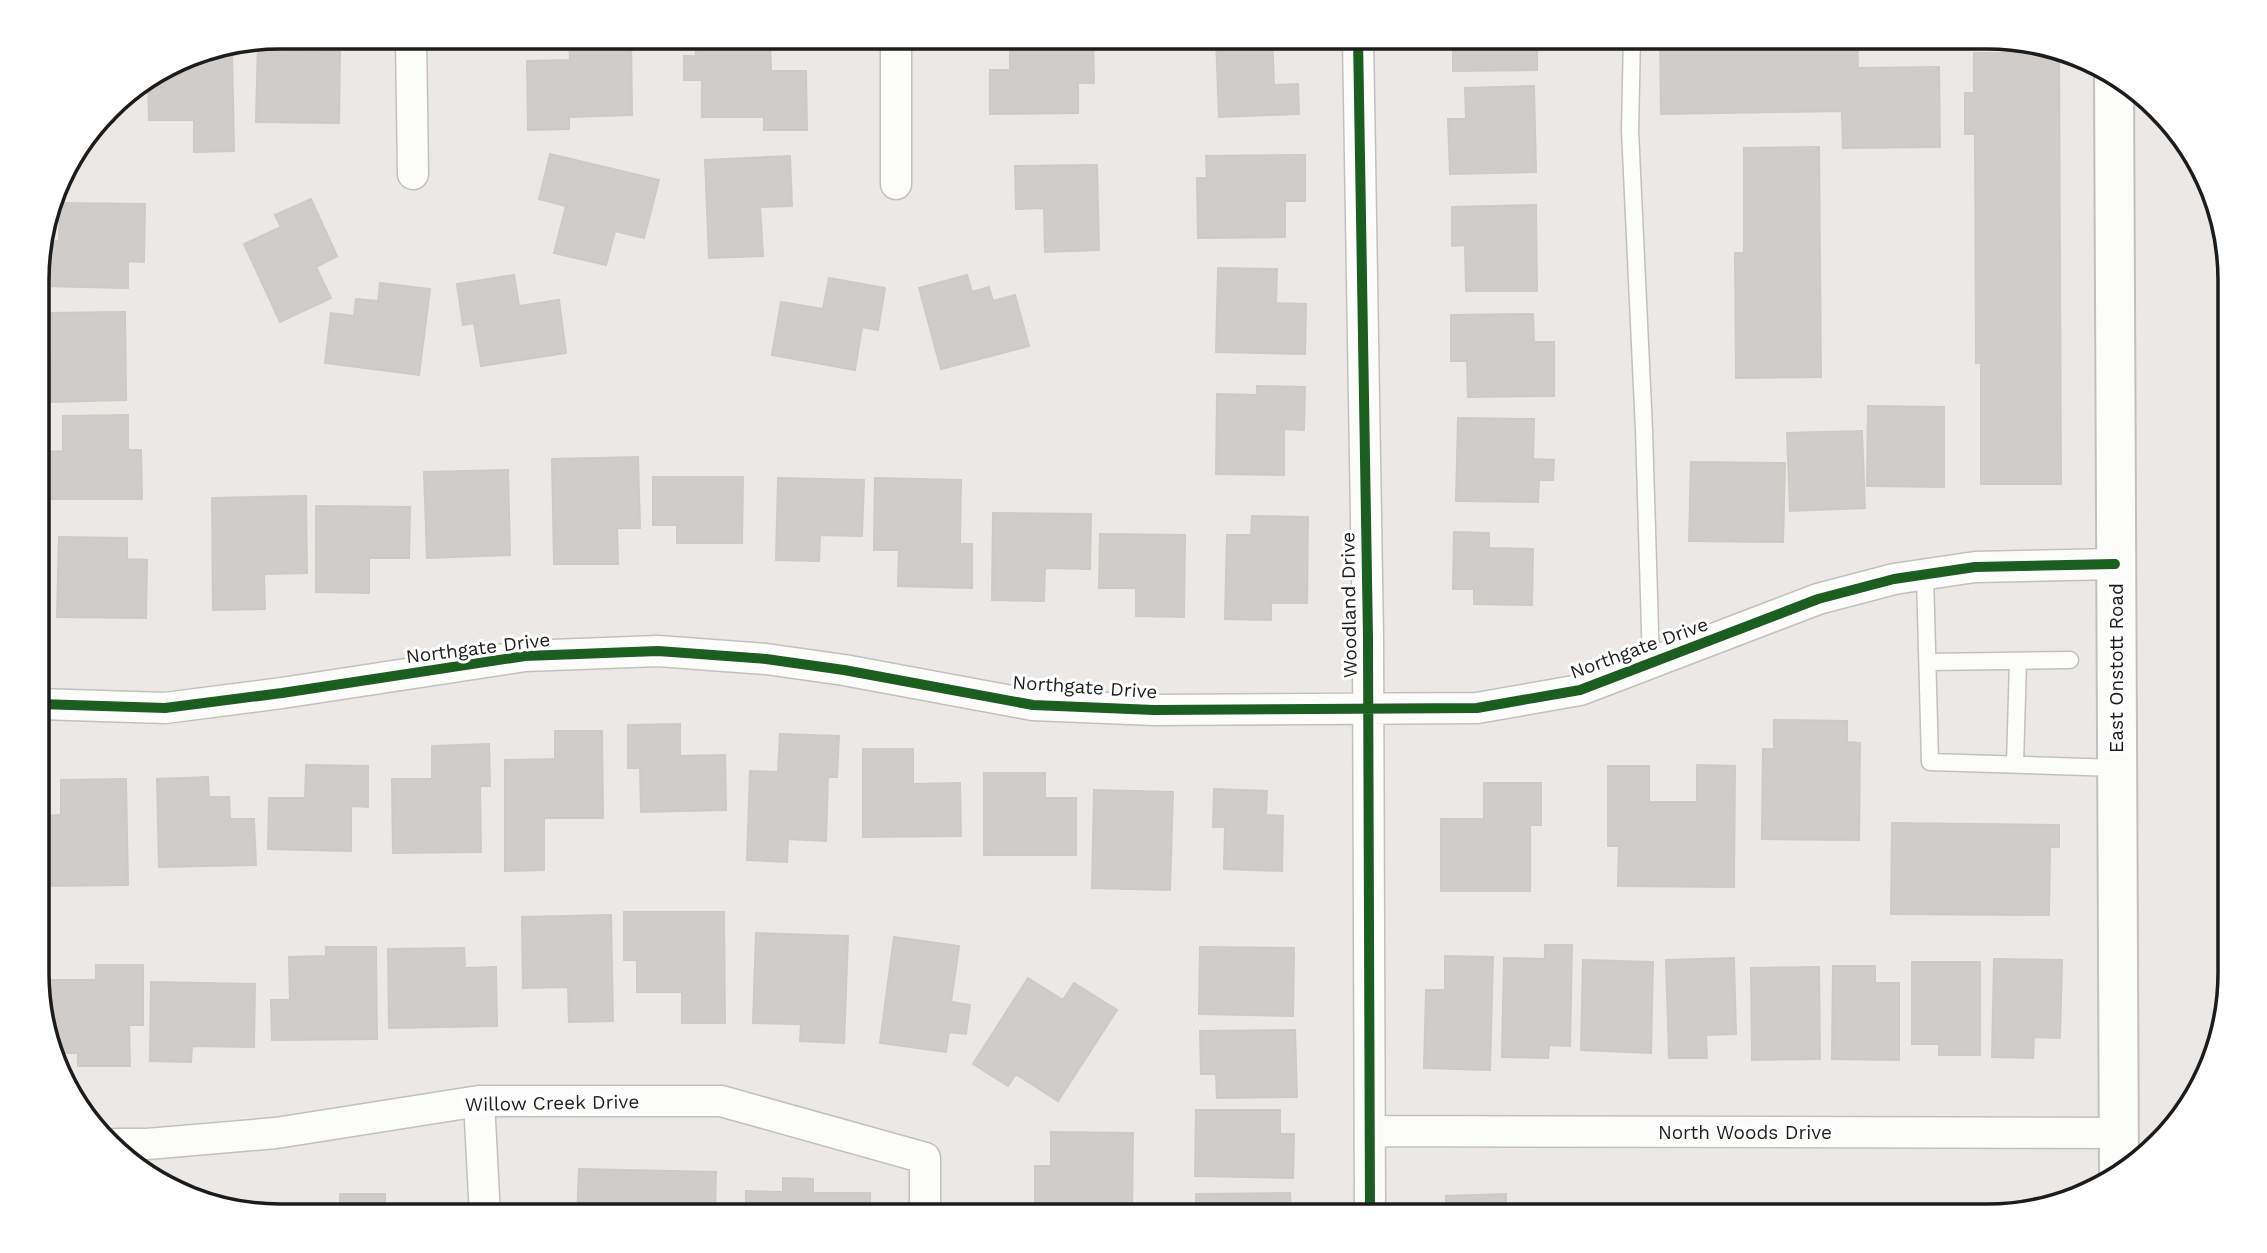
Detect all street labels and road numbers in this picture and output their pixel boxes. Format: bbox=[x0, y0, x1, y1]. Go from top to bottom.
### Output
street label: Woodland Drive bbox=[1336, 532, 1362, 678]
street label: East Onstott Road bbox=[2105, 583, 2128, 753]
street label: Northgate Drive bbox=[1567, 612, 1711, 684]
street label: Northgate Drive bbox=[405, 628, 551, 668]
street label: Northgate Drive bbox=[1012, 670, 1158, 704]
street label: Willow Creek Drive bbox=[465, 1090, 639, 1116]
street label: North Woods Drive bbox=[1658, 1121, 1832, 1144]

